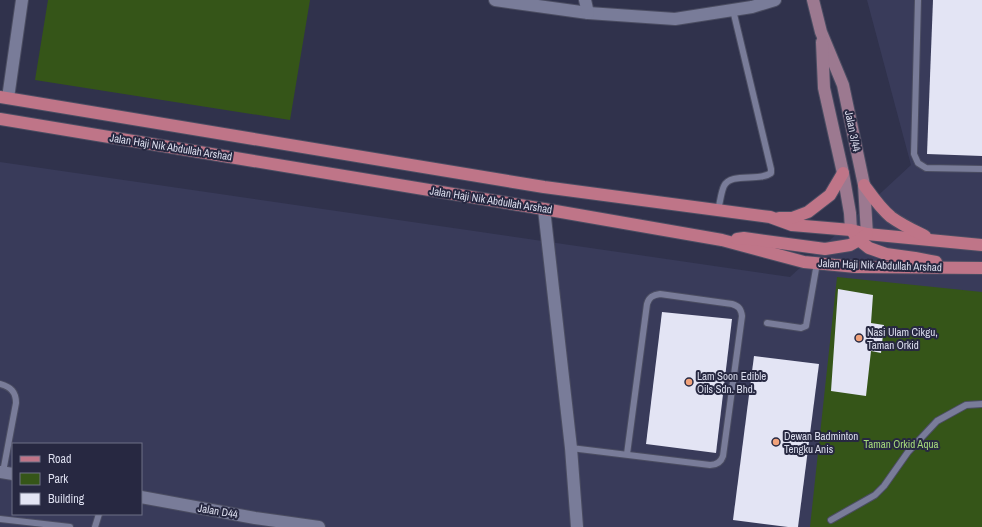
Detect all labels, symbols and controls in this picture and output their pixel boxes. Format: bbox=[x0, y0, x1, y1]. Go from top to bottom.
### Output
street label: Jalan 3/44 bbox=[842, 109, 864, 153]
street label: Jalan Haji Nik Abdullah Arshad bbox=[109, 130, 233, 164]
street label: Jalan Haji Nik Abdullah Arshad bbox=[429, 183, 553, 217]
street label: Jalan Haji Nik Abdullah Arshad bbox=[818, 256, 942, 274]
place label: Nasi Ulam Cikgu, Taman Orkid bbox=[867, 325, 938, 352]
marker: Nasi Ulam Cikgu, Taman Orkid bbox=[854, 333, 864, 343]
place label: Lam Soon Edible Oils Sdn. Bhd. bbox=[697, 369, 766, 396]
marker: Lam Soon Edible Oils Sdn. Bhd. bbox=[684, 377, 694, 387]
place label: Dewan Badminton Tengku Anis bbox=[784, 429, 858, 456]
marker: Dewan Badminton Tengku Anis bbox=[771, 437, 781, 447]
park label: Taman Orkid Aqua bbox=[864, 437, 938, 451]
legend bbox=[12, 443, 142, 515]
text: Road bbox=[48, 451, 72, 467]
text: Park bbox=[48, 471, 68, 487]
text: Building bbox=[48, 491, 85, 507]
street label: Jalan D44 bbox=[197, 501, 239, 521]

